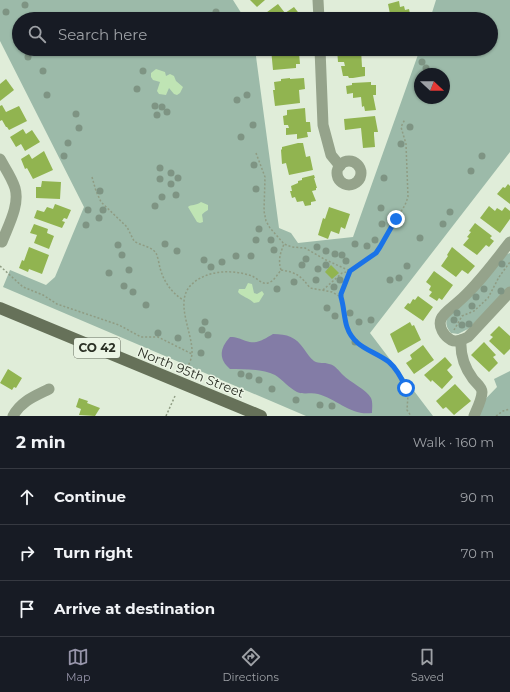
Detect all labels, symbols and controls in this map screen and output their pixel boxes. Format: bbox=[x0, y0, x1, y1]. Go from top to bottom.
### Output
search box bbox=[12, 12, 498, 56]
icon: search bbox=[26, 23, 48, 45]
text: Search here bbox=[58, 25, 147, 44]
north arrow bbox=[414, 68, 450, 104]
route end bbox=[387, 210, 405, 228]
road number: CO 42 bbox=[74, 338, 120, 358]
street label: North 95th Street bbox=[135, 343, 247, 401]
route start bbox=[397, 379, 415, 397]
text: 2 min bbox=[16, 432, 66, 452]
text: Walk · 160 m bbox=[413, 434, 494, 450]
icon: ahead bbox=[16, 486, 38, 508]
text: Continue bbox=[54, 487, 126, 506]
text: 90 m bbox=[460, 489, 494, 505]
icon: right bbox=[16, 542, 38, 564]
text: Turn right bbox=[54, 543, 133, 562]
text: 70 m bbox=[461, 545, 494, 561]
icon: arrive bbox=[16, 598, 38, 620]
text: Arrive at destination bbox=[54, 599, 215, 618]
tab: Map bbox=[66, 646, 90, 684]
tab: Directions bbox=[223, 646, 279, 684]
tab: Saved bbox=[411, 646, 444, 684]

